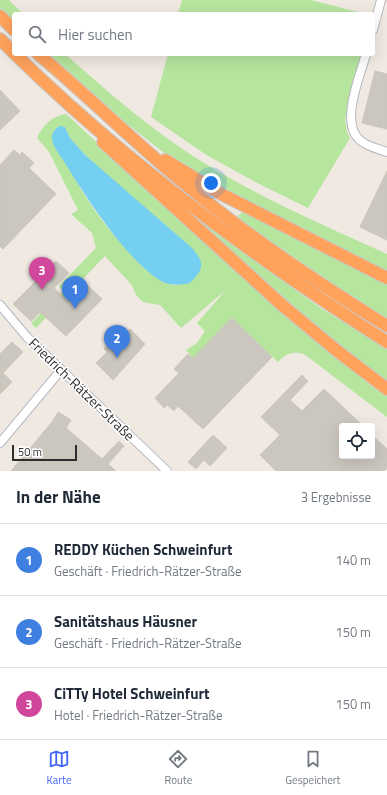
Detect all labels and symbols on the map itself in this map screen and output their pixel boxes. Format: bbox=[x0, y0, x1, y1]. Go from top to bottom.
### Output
your location bbox=[201, 173, 221, 193]
pin: 3 bbox=[29, 257, 55, 290]
pin: 1 bbox=[62, 276, 88, 309]
pin: 2 bbox=[104, 325, 130, 358]
street label: Friedrich-Rätzer-Straße bbox=[24, 333, 140, 445]
scale bar bbox=[12, 443, 77, 462]

